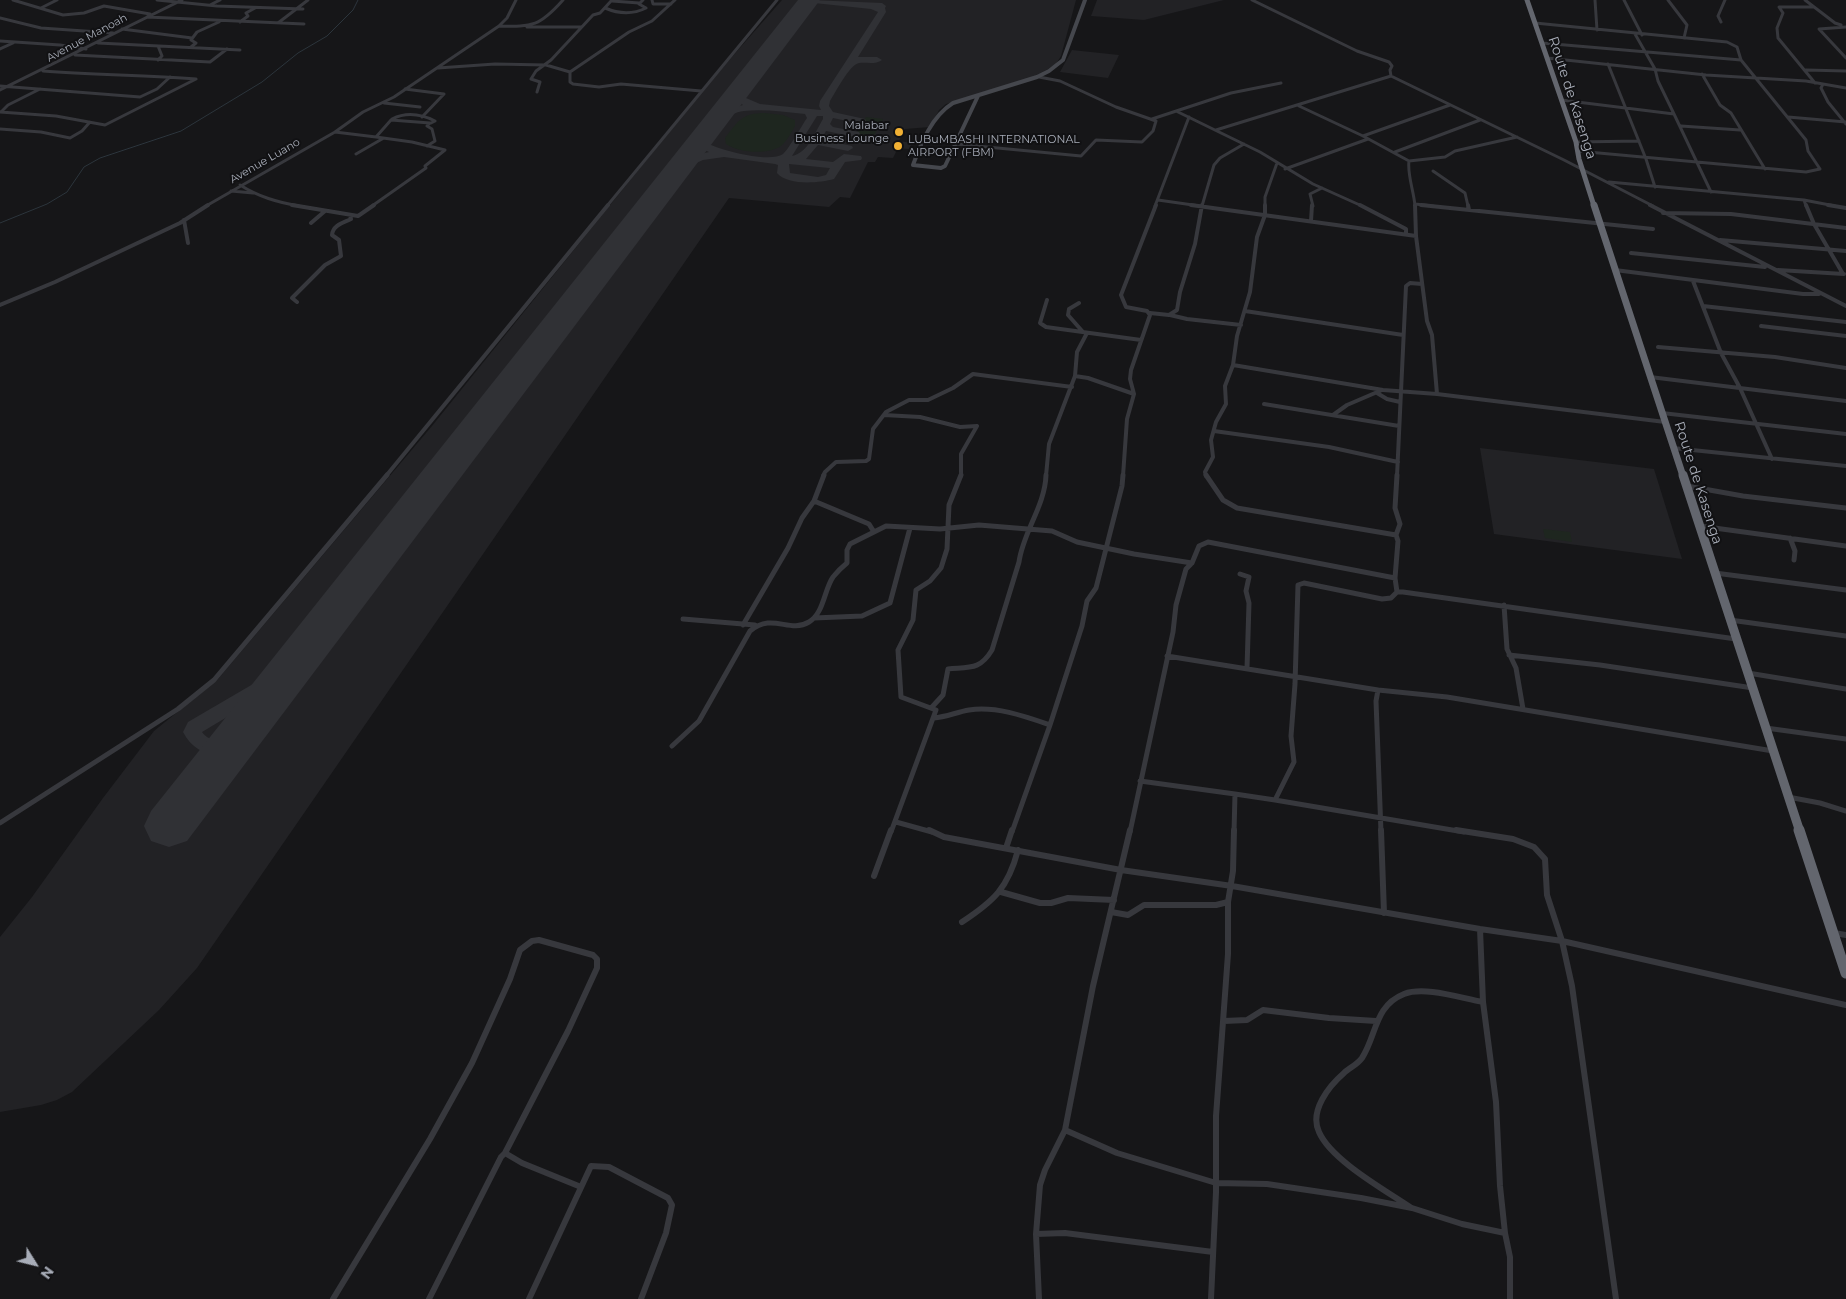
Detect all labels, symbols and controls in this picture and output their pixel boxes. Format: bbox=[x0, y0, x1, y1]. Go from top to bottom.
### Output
street label: Avenue Manoah bbox=[44, 11, 130, 65]
street label: Route de Kasenga bbox=[1544, 34, 1600, 162]
place label: Malabar Business Lounge bbox=[795, 119, 889, 145]
marker: Malabar Business Lounge bbox=[893, 126, 905, 138]
place label: LUBuMBASHI INTERNATIONAL AIRPORT (FBM) bbox=[908, 133, 1080, 159]
street label: Avenue Luano bbox=[227, 136, 303, 186]
marker: LUBuMBASHI INTERNATIONAL AIRPORT (FBM) bbox=[892, 140, 904, 152]
street label: Route de Kasenga bbox=[1670, 419, 1726, 547]
north arrow bbox=[10, 1239, 60, 1289]
text: N bbox=[37, 1263, 58, 1283]

